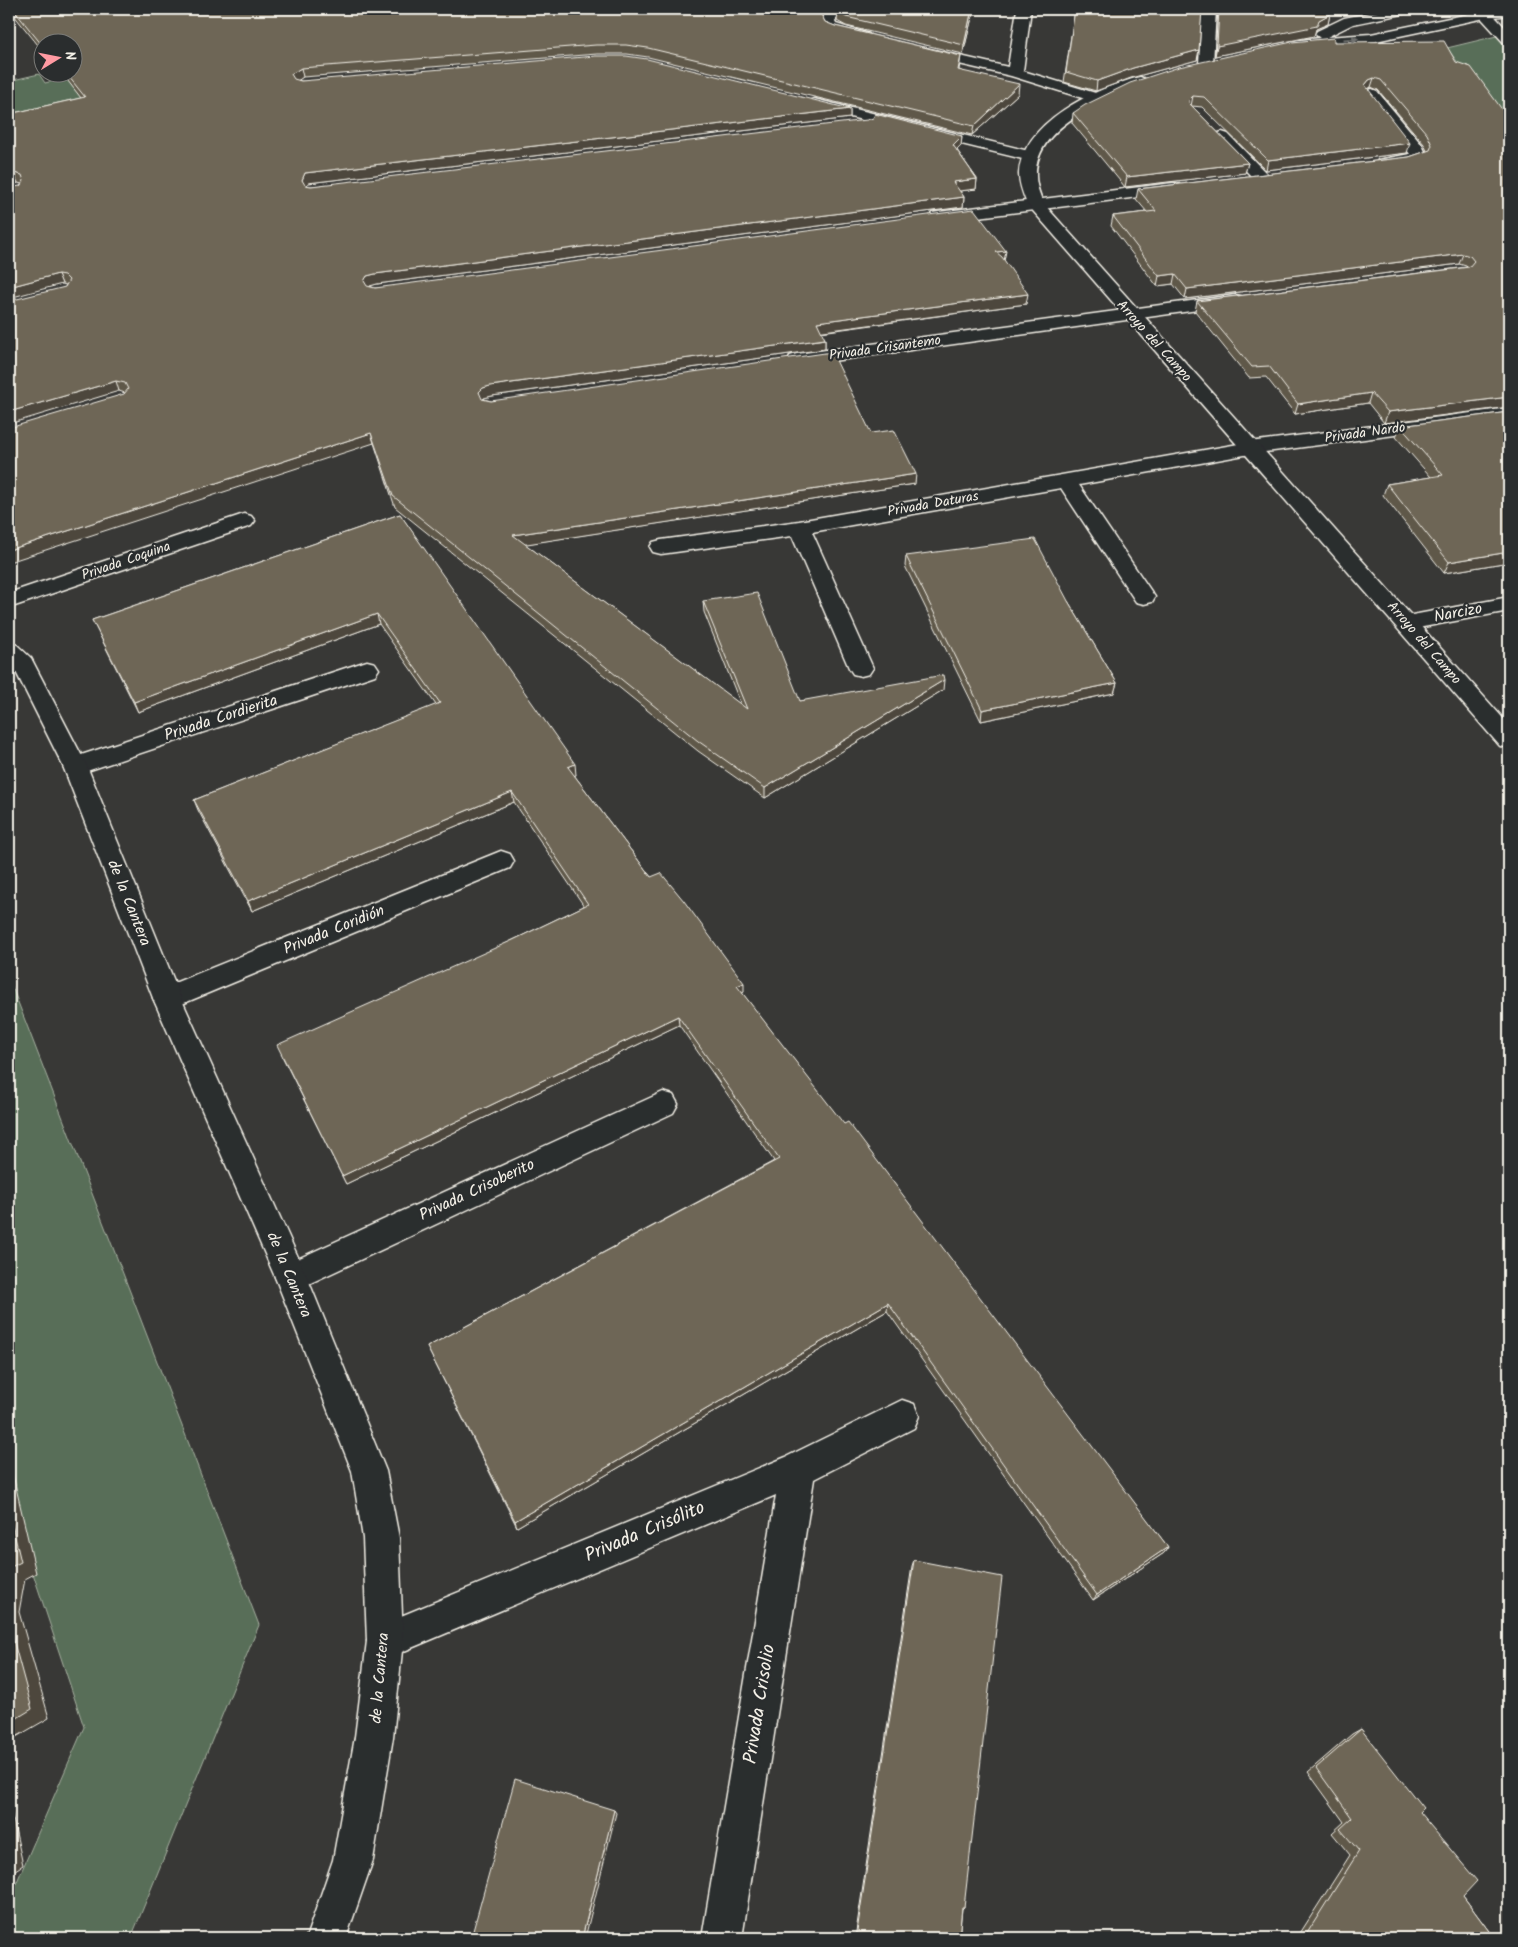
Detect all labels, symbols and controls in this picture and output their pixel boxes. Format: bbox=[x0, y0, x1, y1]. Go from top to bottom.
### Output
north arrow bbox=[32, 32, 82, 82]
one-way arrow bbox=[1343, 35, 1359, 43]
text: N bbox=[58, 50, 81, 62]
street label: Arroyo del Campo bbox=[1111, 295, 1197, 387]
street label: Privada Crisantemo bbox=[828, 329, 942, 367]
street label: Privada Nardo bbox=[1323, 416, 1407, 450]
street label: Privada Daturas bbox=[886, 485, 980, 523]
street label: Privada Coquina bbox=[79, 536, 173, 586]
street label: Arroyo del Campo bbox=[1382, 596, 1466, 690]
street label: Narcizo bbox=[1432, 596, 1484, 630]
street label: Privada Cordierita bbox=[161, 688, 281, 748]
street label: de la Cantera bbox=[100, 856, 158, 950]
street label: Privada Coridión bbox=[280, 898, 388, 962]
street label: Privada Crisoberito bbox=[415, 1152, 539, 1228]
street label: de la Cantera bbox=[260, 1228, 318, 1322]
street label: Privada Crisólito bbox=[580, 1493, 710, 1571]
street label: de la Cantera bbox=[364, 1631, 396, 1725]
street label: Privada Crisolio bbox=[736, 1642, 784, 1766]

